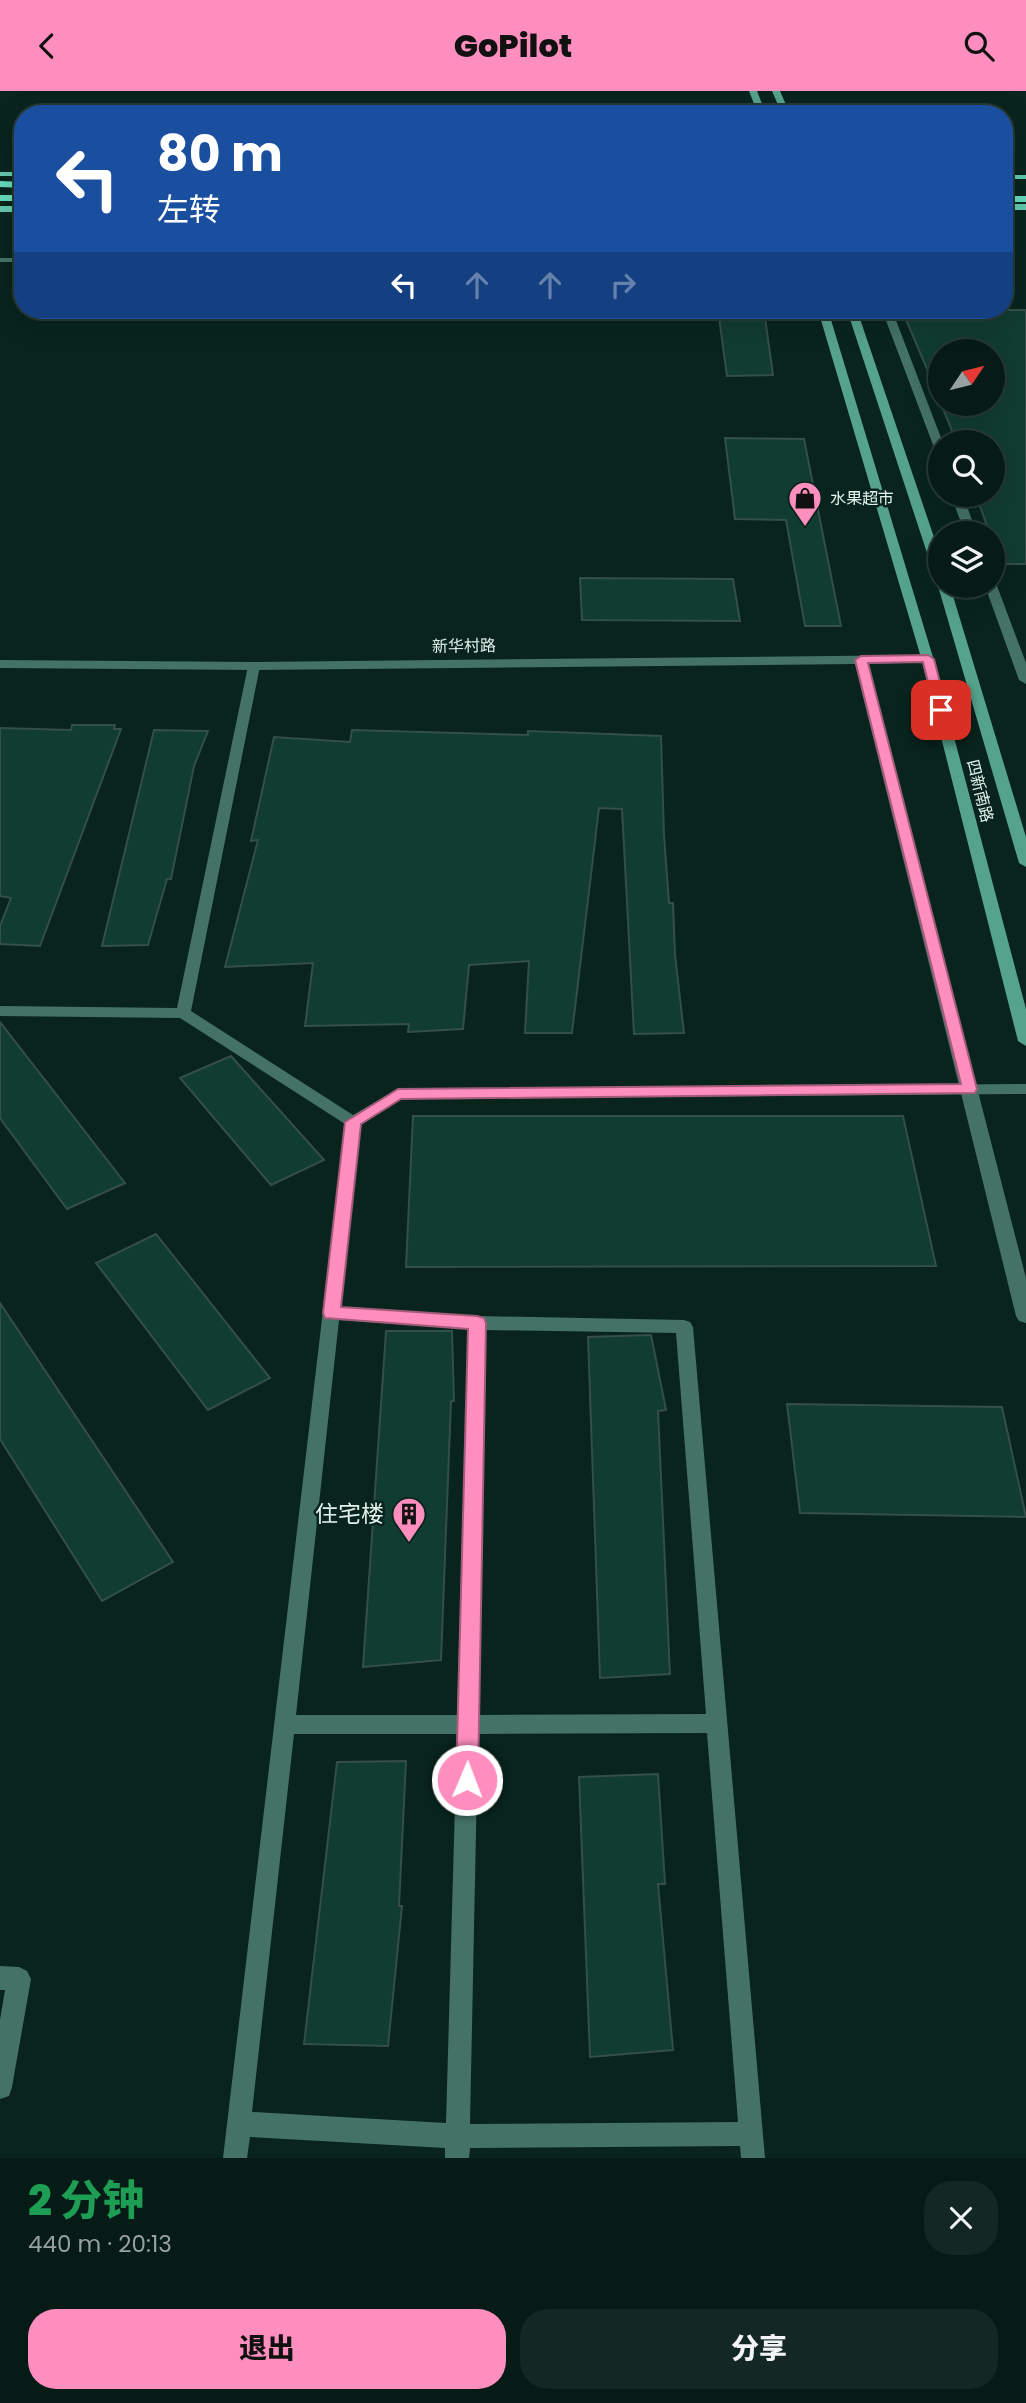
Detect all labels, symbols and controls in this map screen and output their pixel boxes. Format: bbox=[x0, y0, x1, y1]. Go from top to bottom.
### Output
text: GoPilot bbox=[454, 23, 572, 68]
icon: back bbox=[28, 27, 66, 65]
icon: search bbox=[960, 27, 998, 65]
text: 80 m bbox=[157, 120, 283, 188]
icon: left bbox=[42, 133, 133, 224]
text: 左转 bbox=[157, 187, 221, 232]
icon: left bbox=[385, 266, 423, 304]
icon: ahead bbox=[458, 266, 496, 304]
icon: ahead bbox=[531, 266, 569, 304]
icon: right bbox=[604, 266, 642, 304]
north arrow bbox=[928, 339, 1004, 417]
map controls bbox=[928, 339, 1005, 598]
button: search bbox=[928, 430, 1005, 507]
shop icon: 水果超市 bbox=[786, 479, 824, 528]
place label: 水果超市 bbox=[830, 487, 894, 510]
button: layers bbox=[928, 521, 1005, 598]
street label: 新华村路 bbox=[432, 634, 496, 658]
pin bbox=[911, 680, 971, 740]
icon: arrive bbox=[922, 691, 960, 729]
street label: 四新南路 bbox=[961, 757, 999, 825]
building icon: 住宅楼 bbox=[390, 1495, 428, 1544]
place label: 住宅楼 bbox=[315, 1498, 384, 1530]
position arrow bbox=[430, 1743, 504, 1817]
text: 2 分钟 bbox=[28, 2171, 144, 2230]
button: close bbox=[924, 2181, 998, 2255]
text: 440 m · 20:13 bbox=[28, 2228, 172, 2260]
button: 退出 bbox=[28, 2309, 506, 2389]
button: 分享 bbox=[520, 2309, 998, 2389]

